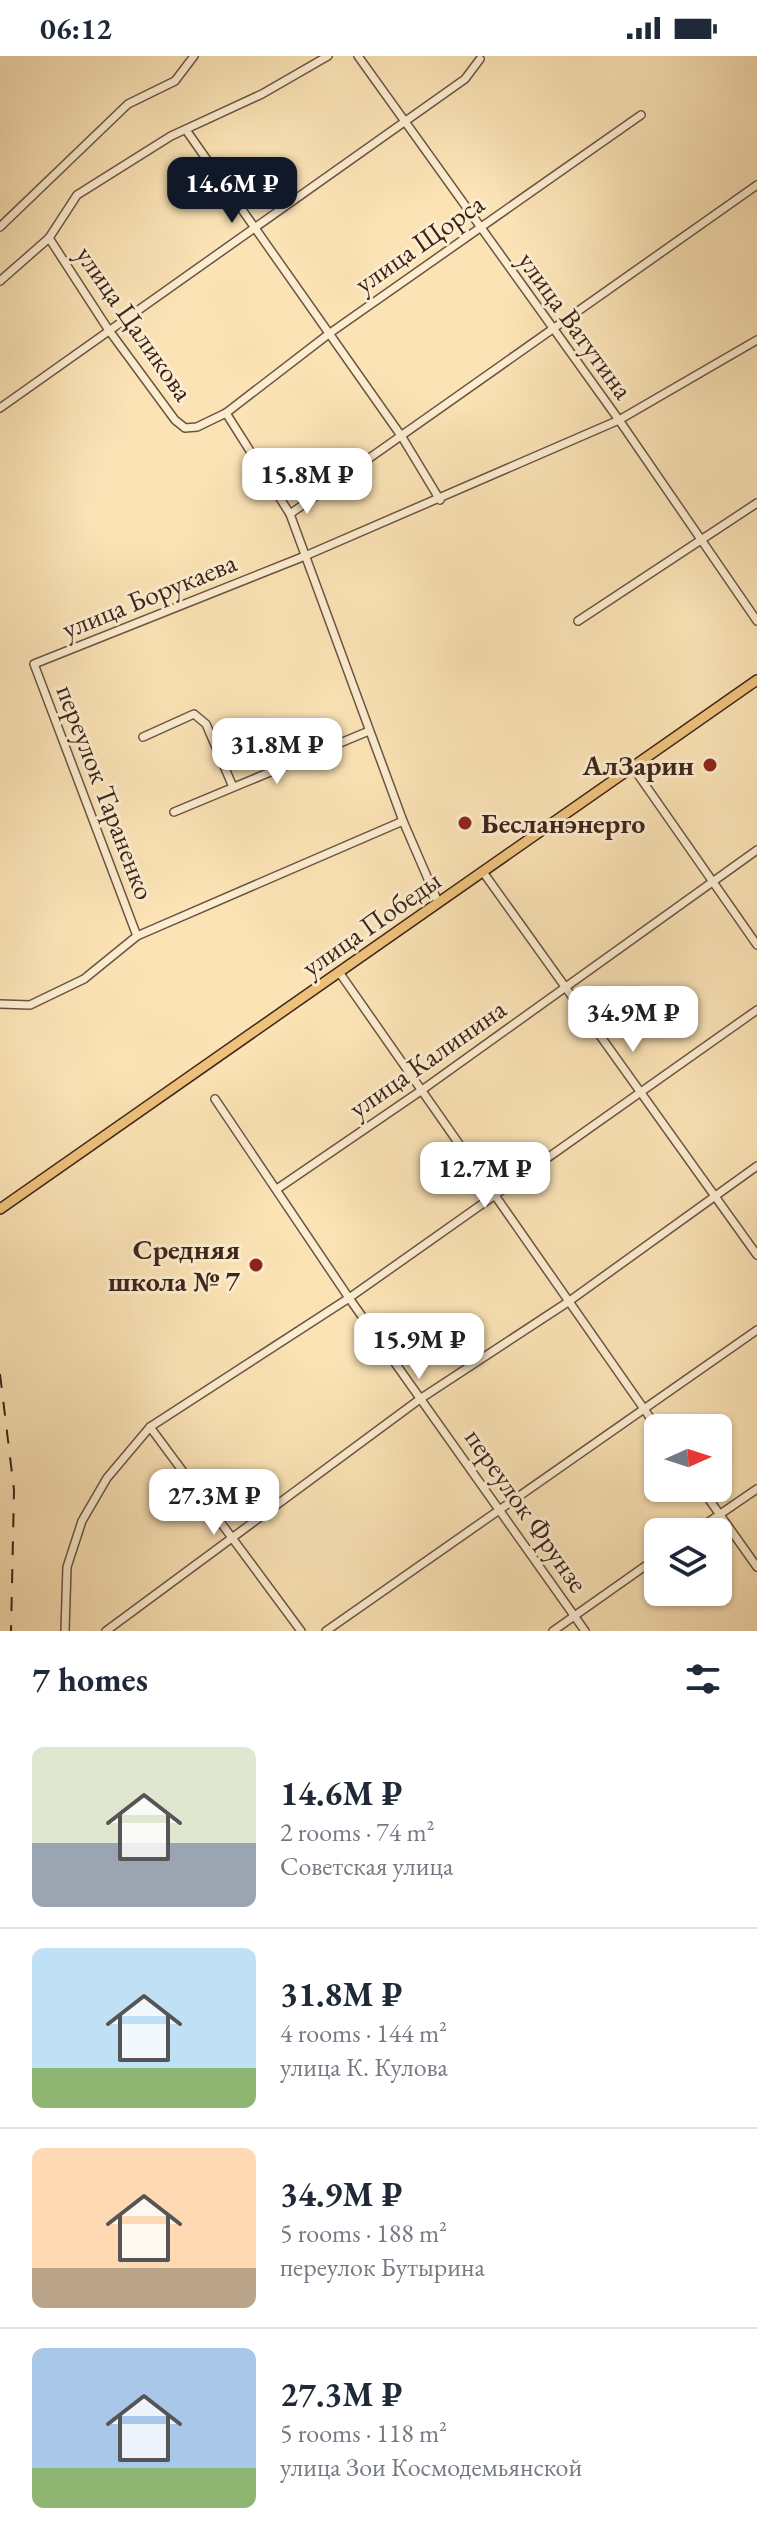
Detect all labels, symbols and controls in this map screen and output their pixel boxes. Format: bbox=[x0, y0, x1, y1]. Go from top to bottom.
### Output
text: 06:12 bbox=[40, 9, 112, 48]
pin: 14.6M ₽ bbox=[158, 157, 306, 225]
text: 14.6M ₽ bbox=[185, 166, 279, 200]
street label: улица Щорса bbox=[347, 185, 492, 301]
street label: улица Цаликова bbox=[68, 238, 202, 408]
street label: улица Ватутина bbox=[510, 244, 642, 407]
pin: 15.8M ₽ bbox=[233, 448, 381, 516]
text: 15.8M ₽ bbox=[260, 457, 354, 491]
street label: улица Борукаева bbox=[56, 543, 242, 646]
street label: переулок Тараненко bbox=[48, 679, 164, 905]
pin: 31.8M ₽ bbox=[203, 718, 351, 786]
text: 31.8M ₽ bbox=[230, 727, 324, 761]
place label: АлЗарин bbox=[581, 747, 694, 783]
marker: АлЗарин bbox=[701, 756, 719, 774]
place label: Бесланэнерго bbox=[481, 805, 645, 841]
marker: Бесланэнерго bbox=[456, 814, 474, 832]
street label: улица Победы bbox=[294, 862, 448, 984]
pin: 34.9M ₽ bbox=[559, 986, 707, 1054]
street label: улица Калинина bbox=[341, 990, 513, 1126]
text: 34.9M ₽ bbox=[586, 995, 680, 1029]
pin: 12.7M ₽ bbox=[411, 1142, 559, 1210]
text: 12.7M ₽ bbox=[438, 1151, 532, 1185]
place label: Средняя школа № 7 bbox=[108, 1231, 240, 1299]
marker: Средняя школа № 7 bbox=[247, 1256, 265, 1274]
pin: 15.9M ₽ bbox=[345, 1313, 493, 1381]
text: 15.9M ₽ bbox=[372, 1322, 466, 1356]
north arrow bbox=[644, 1414, 732, 1502]
map controls bbox=[644, 1414, 732, 1606]
street label: переулок Фрунзе bbox=[457, 1421, 597, 1599]
pin: 27.3M ₽ bbox=[140, 1469, 288, 1537]
text: 27.3M ₽ bbox=[167, 1478, 261, 1512]
button: layers bbox=[644, 1518, 732, 1606]
text: 7 homes bbox=[32, 1657, 148, 1701]
icon: filters bbox=[681, 1657, 725, 1701]
text: 14.6M ₽ bbox=[280, 1771, 403, 1815]
icon: home bbox=[96, 1779, 192, 1875]
text: 2 rooms · 74 m² bbox=[280, 1815, 435, 1849]
text: Советская улица bbox=[280, 1849, 453, 1883]
text: 31.8M ₽ bbox=[280, 1972, 403, 2016]
icon: home bbox=[96, 1980, 192, 2076]
text: 4 rooms · 144 m² bbox=[280, 2016, 447, 2050]
text: улица К. Кулова bbox=[280, 2050, 448, 2084]
text: 34.9M ₽ bbox=[280, 2172, 403, 2216]
icon: home bbox=[96, 2180, 192, 2276]
text: 5 rooms · 188 m² bbox=[280, 2216, 447, 2250]
text: переулок Бутырина bbox=[280, 2250, 485, 2284]
text: 27.3M ₽ bbox=[280, 2372, 403, 2416]
icon: home bbox=[96, 2380, 192, 2476]
text: 5 rooms · 118 m² bbox=[280, 2416, 447, 2450]
text: улица Зои Космодемьянской bbox=[280, 2450, 582, 2484]

